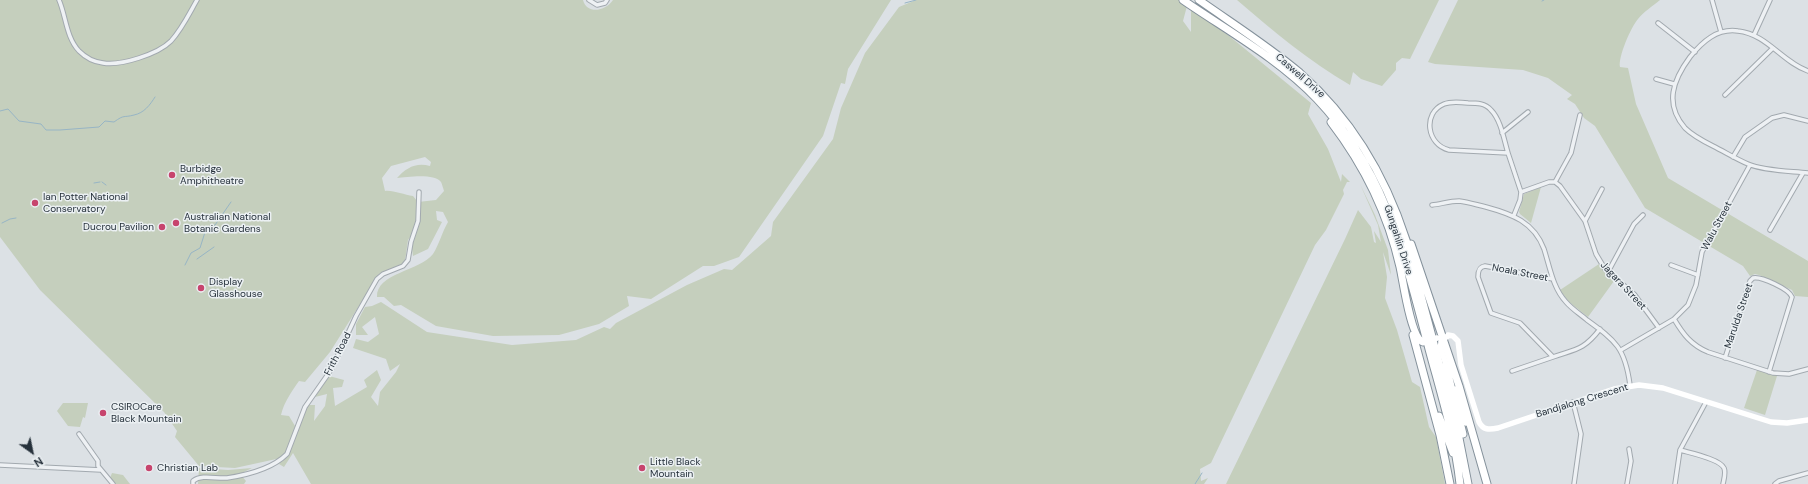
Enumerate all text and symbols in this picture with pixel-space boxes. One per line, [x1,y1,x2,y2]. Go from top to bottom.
street label: Caswell Drive [1273,51,1327,101]
place label: Burbidge Amphitheatre [180,163,244,186]
marker: Burbidge Amphitheatre [167,170,177,180]
place label: Ian Potter National Conservatory [43,191,128,214]
marker: Ian Potter National Conservatory [30,198,40,208]
street label: Walu Street [1699,200,1735,252]
street label: Gungahlin Drive [1381,204,1415,276]
place label: Australian National Botanic Gardens [184,211,270,234]
marker: Australian National Botanic Gardens [171,218,181,228]
place label: Ducrou Pavilion [83,221,154,233]
marker: Ducrou Pavilion [157,222,167,232]
street label: Jagara Street [1598,259,1648,313]
street label: Noala Street [1491,262,1549,284]
place label: Display Glasshouse [209,276,262,300]
street label: Marulda Street [1722,282,1756,350]
marker: Display Glasshouse [196,283,206,293]
street label: Frith Road [322,330,354,378]
street label: Bandjalong Crescent [1534,381,1630,421]
place label: CSIROCare Black Mountain [111,401,181,424]
marker: CSIROCare Black Mountain [98,408,108,418]
north arrow [12,432,52,472]
text: N [31,454,46,470]
place label: Little Black Mountain [650,456,701,480]
place label: Christian Lab [157,462,218,474]
marker: Christian Lab [144,463,154,473]
marker: Little Black Mountain [637,463,647,473]

